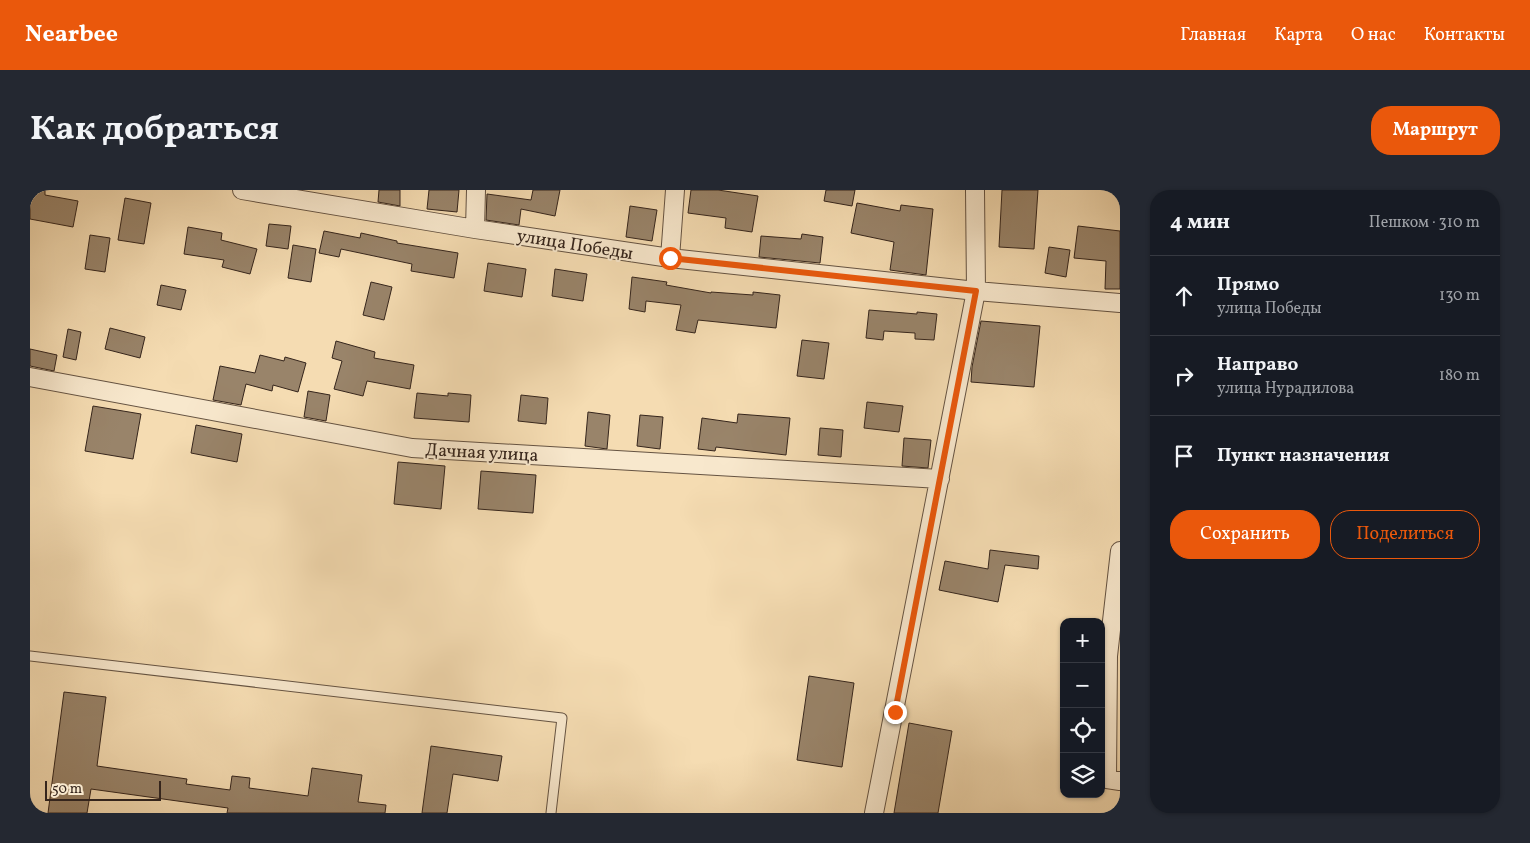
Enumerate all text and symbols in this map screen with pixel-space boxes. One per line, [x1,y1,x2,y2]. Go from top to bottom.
text: Nearbee [25,18,118,52]
text: Главная [1180,23,1246,48]
text: Карта [1274,23,1323,48]
text: О нас [1351,23,1396,48]
text: Контакты [1424,23,1505,48]
text: Как добраться [30,106,279,154]
button: Маршрут [1371,106,1500,155]
text: 4 мин [1170,208,1230,237]
text: Пешком · 310 m [1369,212,1480,234]
street label: улица Победы [515,224,635,267]
route start [659,247,682,270]
text: Прямо [1217,272,1279,298]
icon: ahead [1170,282,1198,310]
text: 130 m [1439,285,1480,307]
text: улица Победы [1217,298,1322,320]
text: Направо [1217,352,1299,378]
icon: right [1170,362,1198,390]
text: 180 m [1439,365,1480,387]
text: улица Нурадилова [1217,378,1354,400]
street label: Дачная улица [425,438,539,469]
icon: arrive [1170,442,1198,470]
text: Пункт назначения [1217,443,1390,469]
button: Сохранить [1170,510,1320,559]
button: Поделиться [1330,510,1480,559]
map controls [1060,618,1105,798]
button: + [1060,618,1105,663]
button: − [1060,663,1105,708]
route end [884,701,907,724]
button: locate [1060,708,1105,753]
button: layers [1060,753,1105,798]
scale bar [45,778,161,801]
text: 50 m [52,780,82,799]

